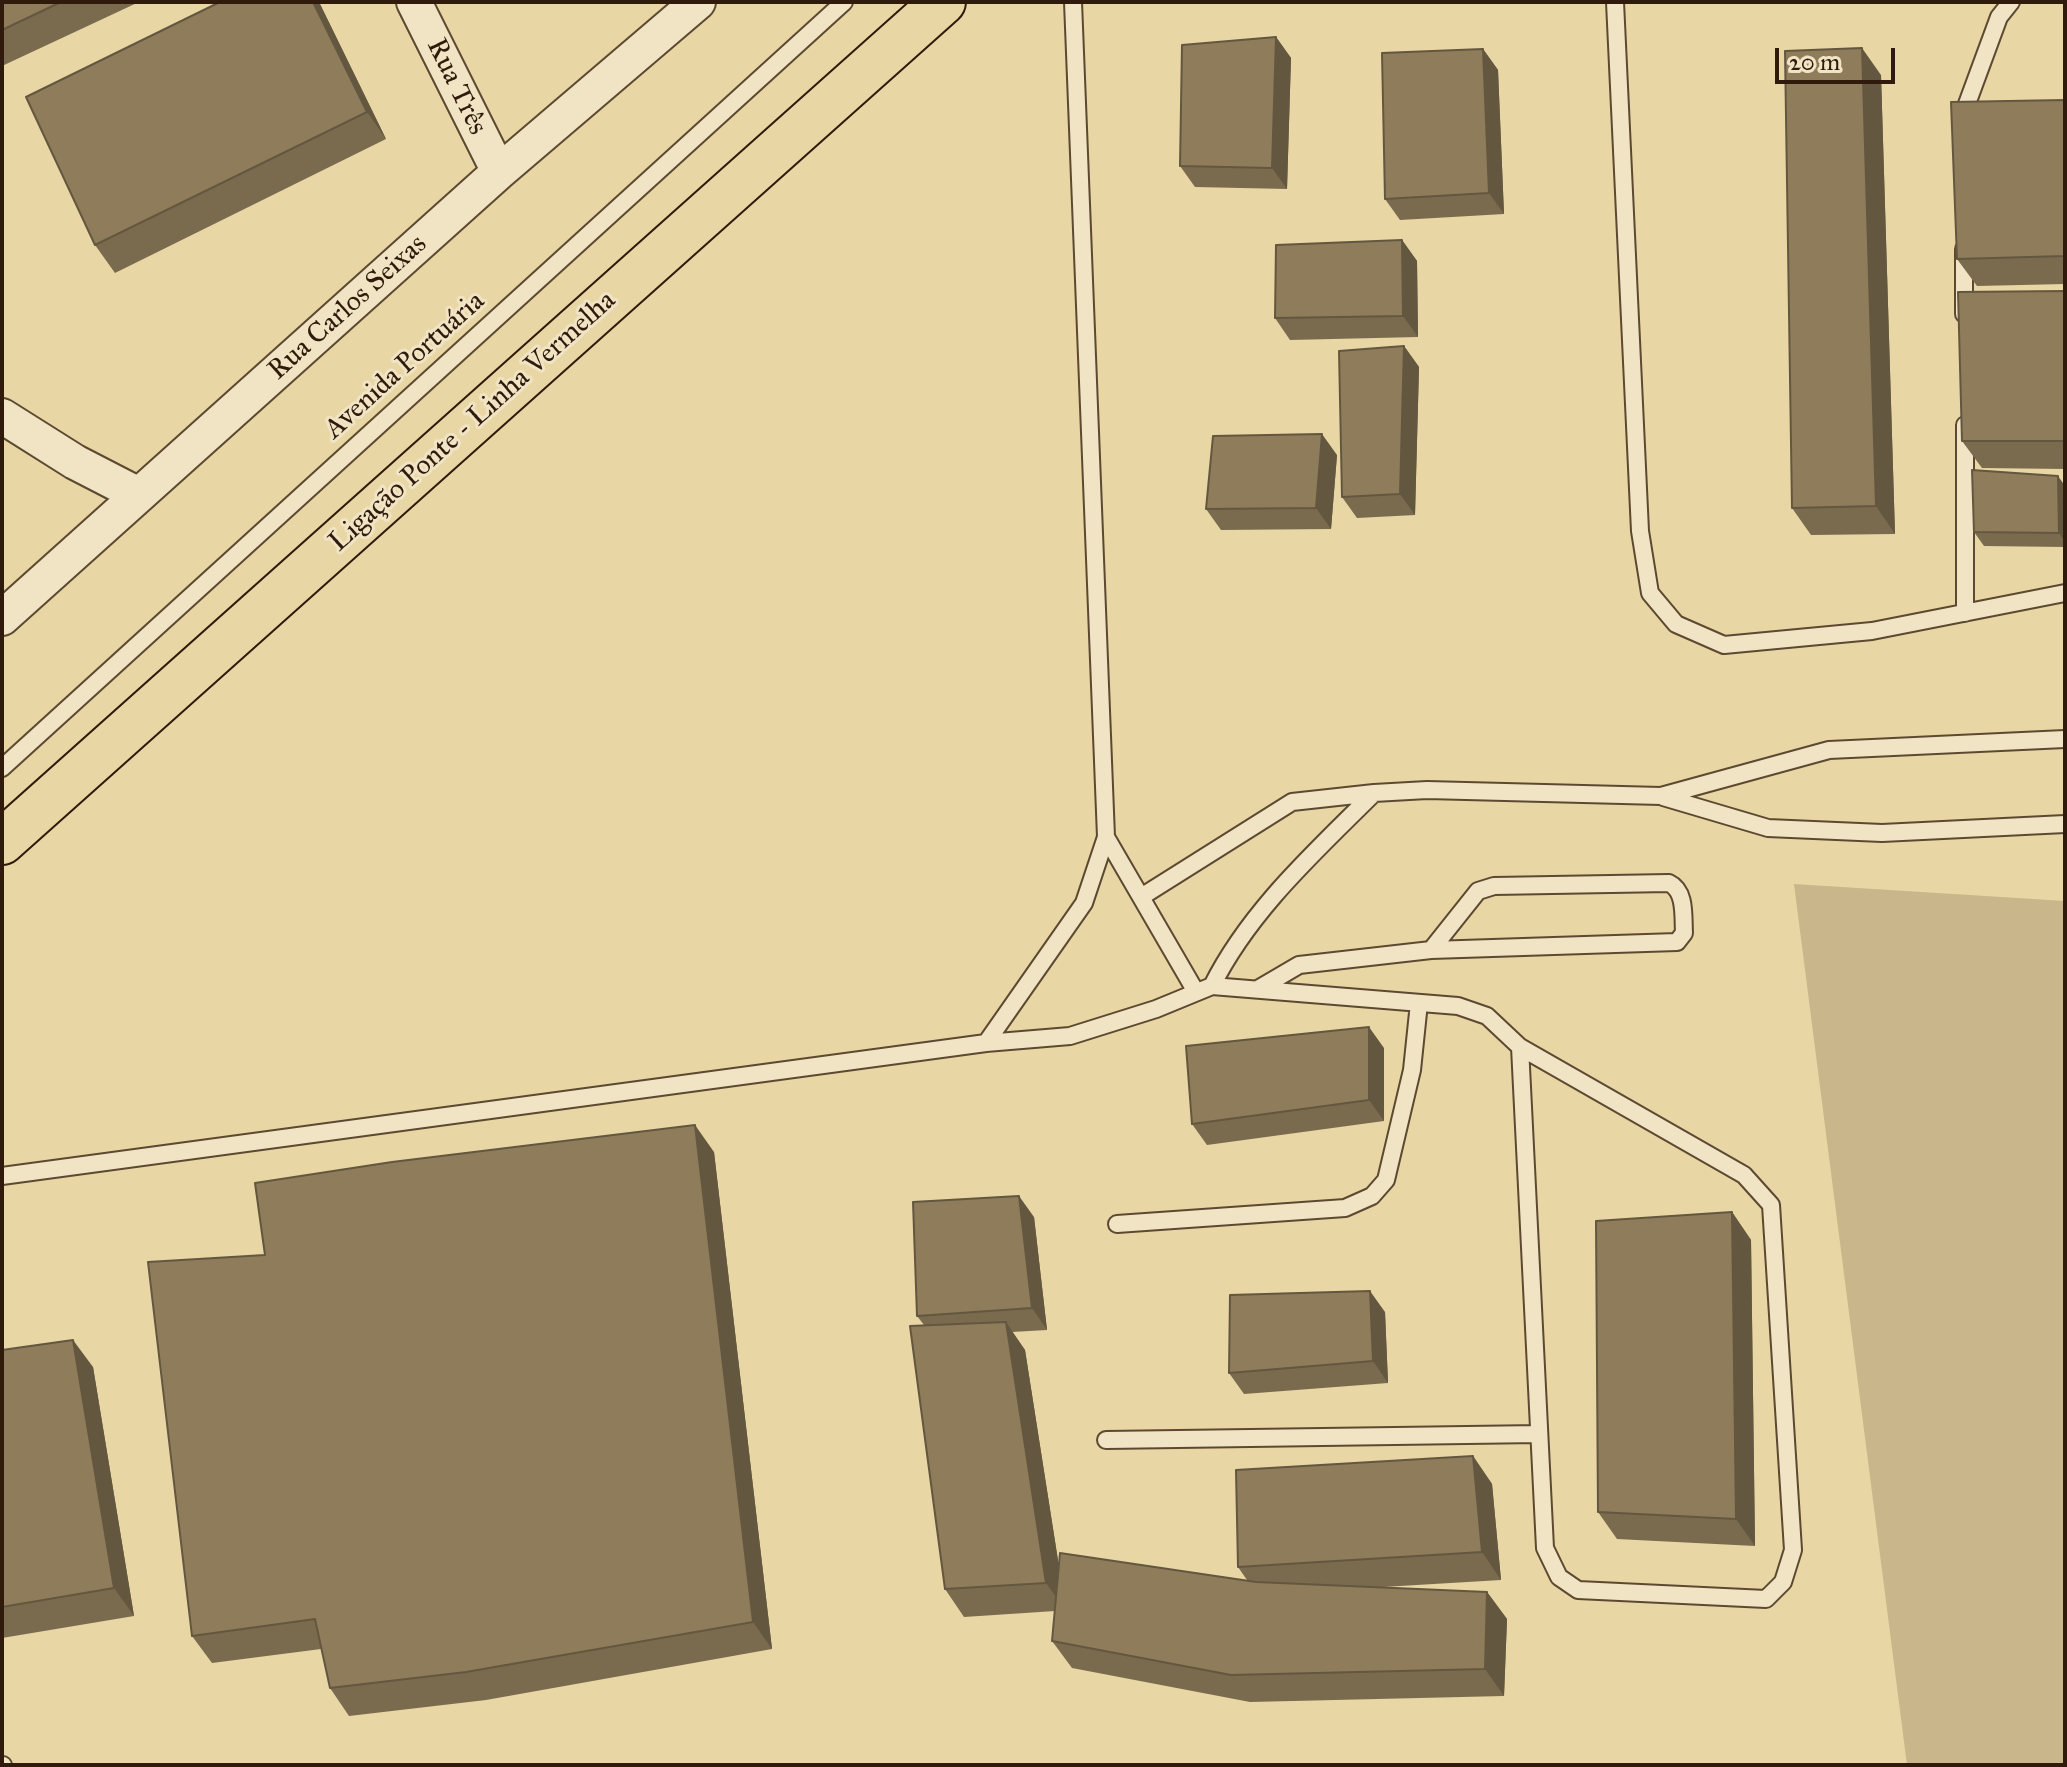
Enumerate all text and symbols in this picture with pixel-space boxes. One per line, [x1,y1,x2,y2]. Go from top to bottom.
scale bar [1779,32,1899,82]
street label: Rua Três [418,33,494,141]
text: 20 m [1789,47,1840,77]
street label: Rua Carlos Seixas [262,228,434,388]
street label: Ligação Ponte - Linha Vermelha [323,284,623,560]
street label: Avenida Portuária [318,285,492,447]

